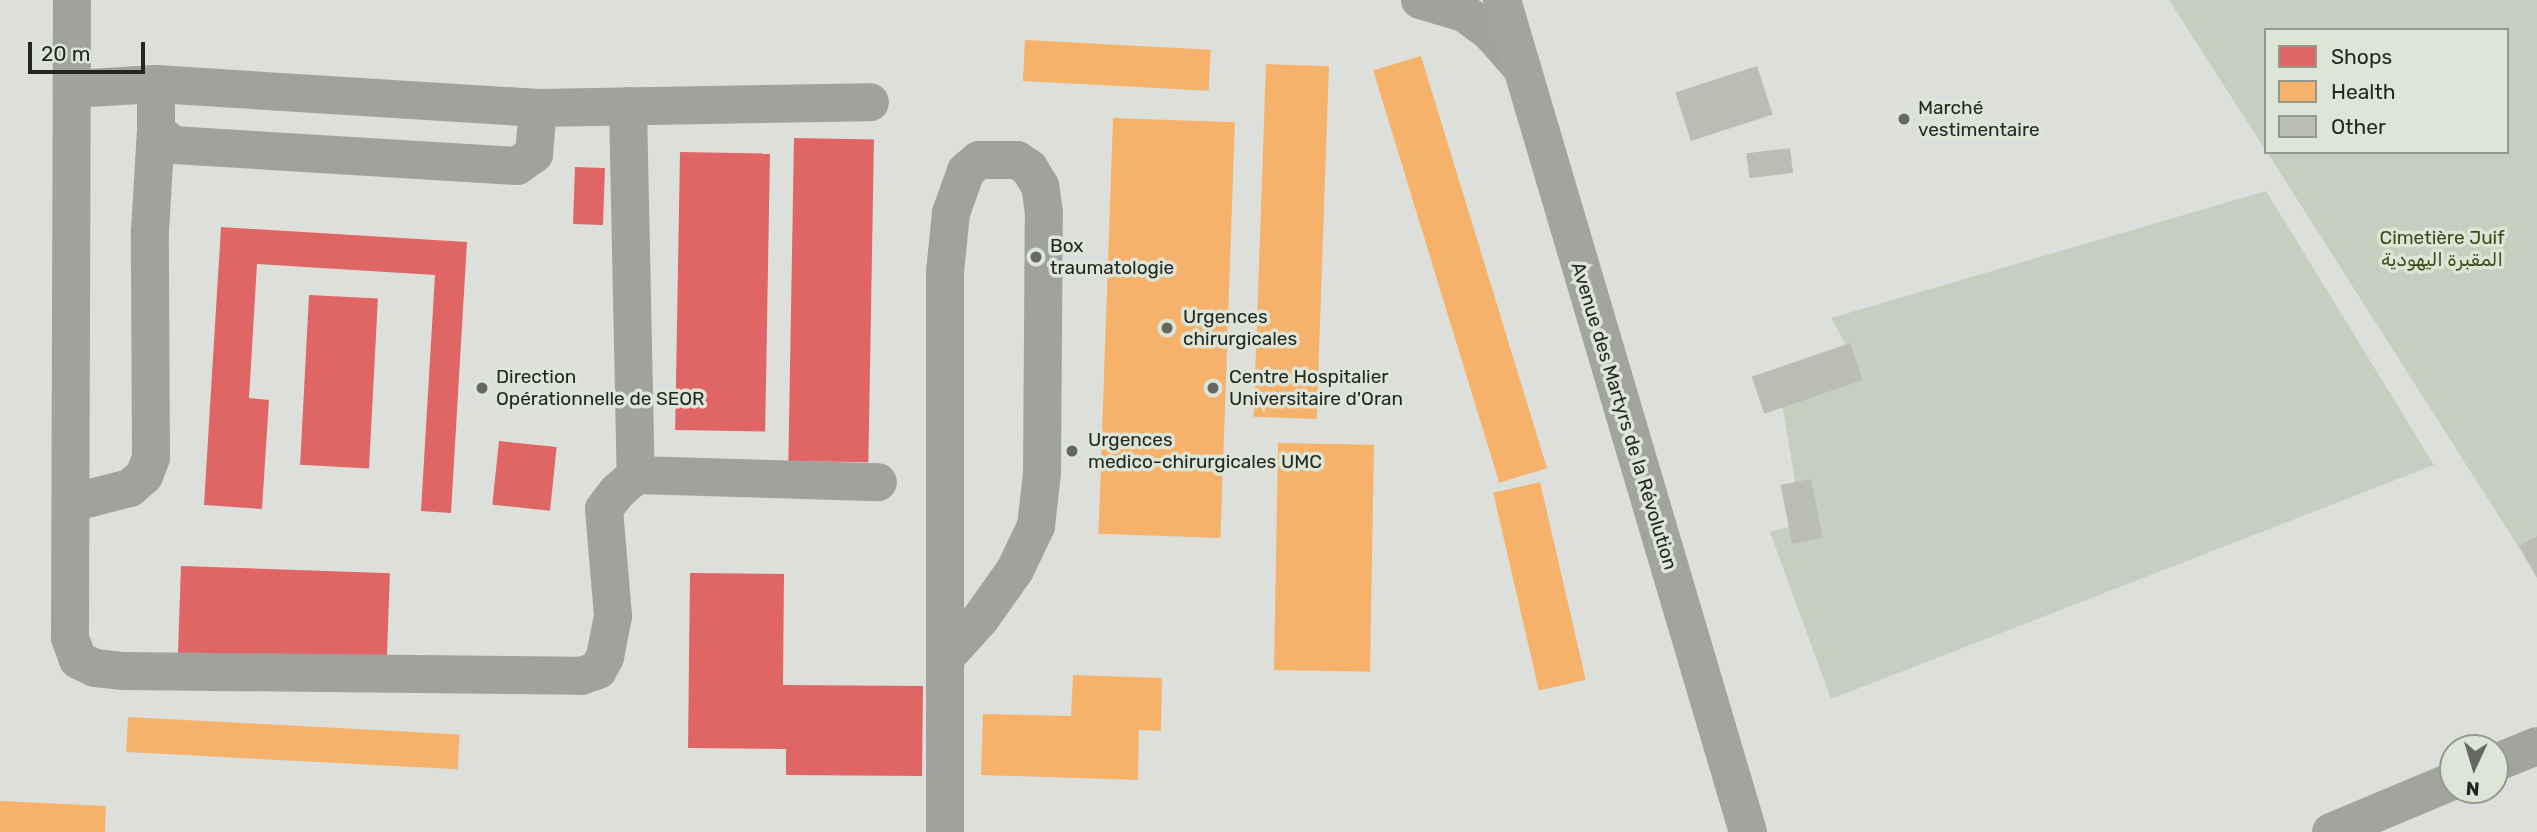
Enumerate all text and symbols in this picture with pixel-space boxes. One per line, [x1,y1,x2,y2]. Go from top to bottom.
scale bar [32,28,149,72]
legend [2264,28,2509,154]
text: 20 m [41,41,90,66]
text: Shops [2331,44,2392,69]
text: Health [2331,79,2395,104]
place label: Marché vestimentaire [1918,97,2040,141]
marker: Marché vestimentaire [1896,111,1912,127]
text: Other [2331,114,2386,139]
park label: Cimetière Juif المقبرة اليهودية [2379,227,2505,271]
place label: Box traumatologie [1050,235,1174,279]
marker: Box traumatologie [1028,249,1044,265]
street label: Avenue des Martyrs de la Révolution [1566,259,1682,573]
place label: Urgences chirurgicales [1183,306,1297,350]
marker: Urgences chirurgicales [1157,318,1177,338]
place label: Direction Opérationnelle de SEOR [496,366,705,410]
place label: Centre Hospitalier Universitaire d'Oran [1229,366,1403,410]
marker: Centre Hospitalier Universitaire d'Oran [1203,378,1223,398]
marker: Direction Opérationnelle de SEOR [474,380,490,396]
place label: Urgences medico-chirurgicales UMC [1088,429,1322,473]
marker: Urgences medico-chirurgicales UMC [1062,441,1082,461]
north arrow [2439,734,2509,804]
text: N [2465,777,2480,800]

